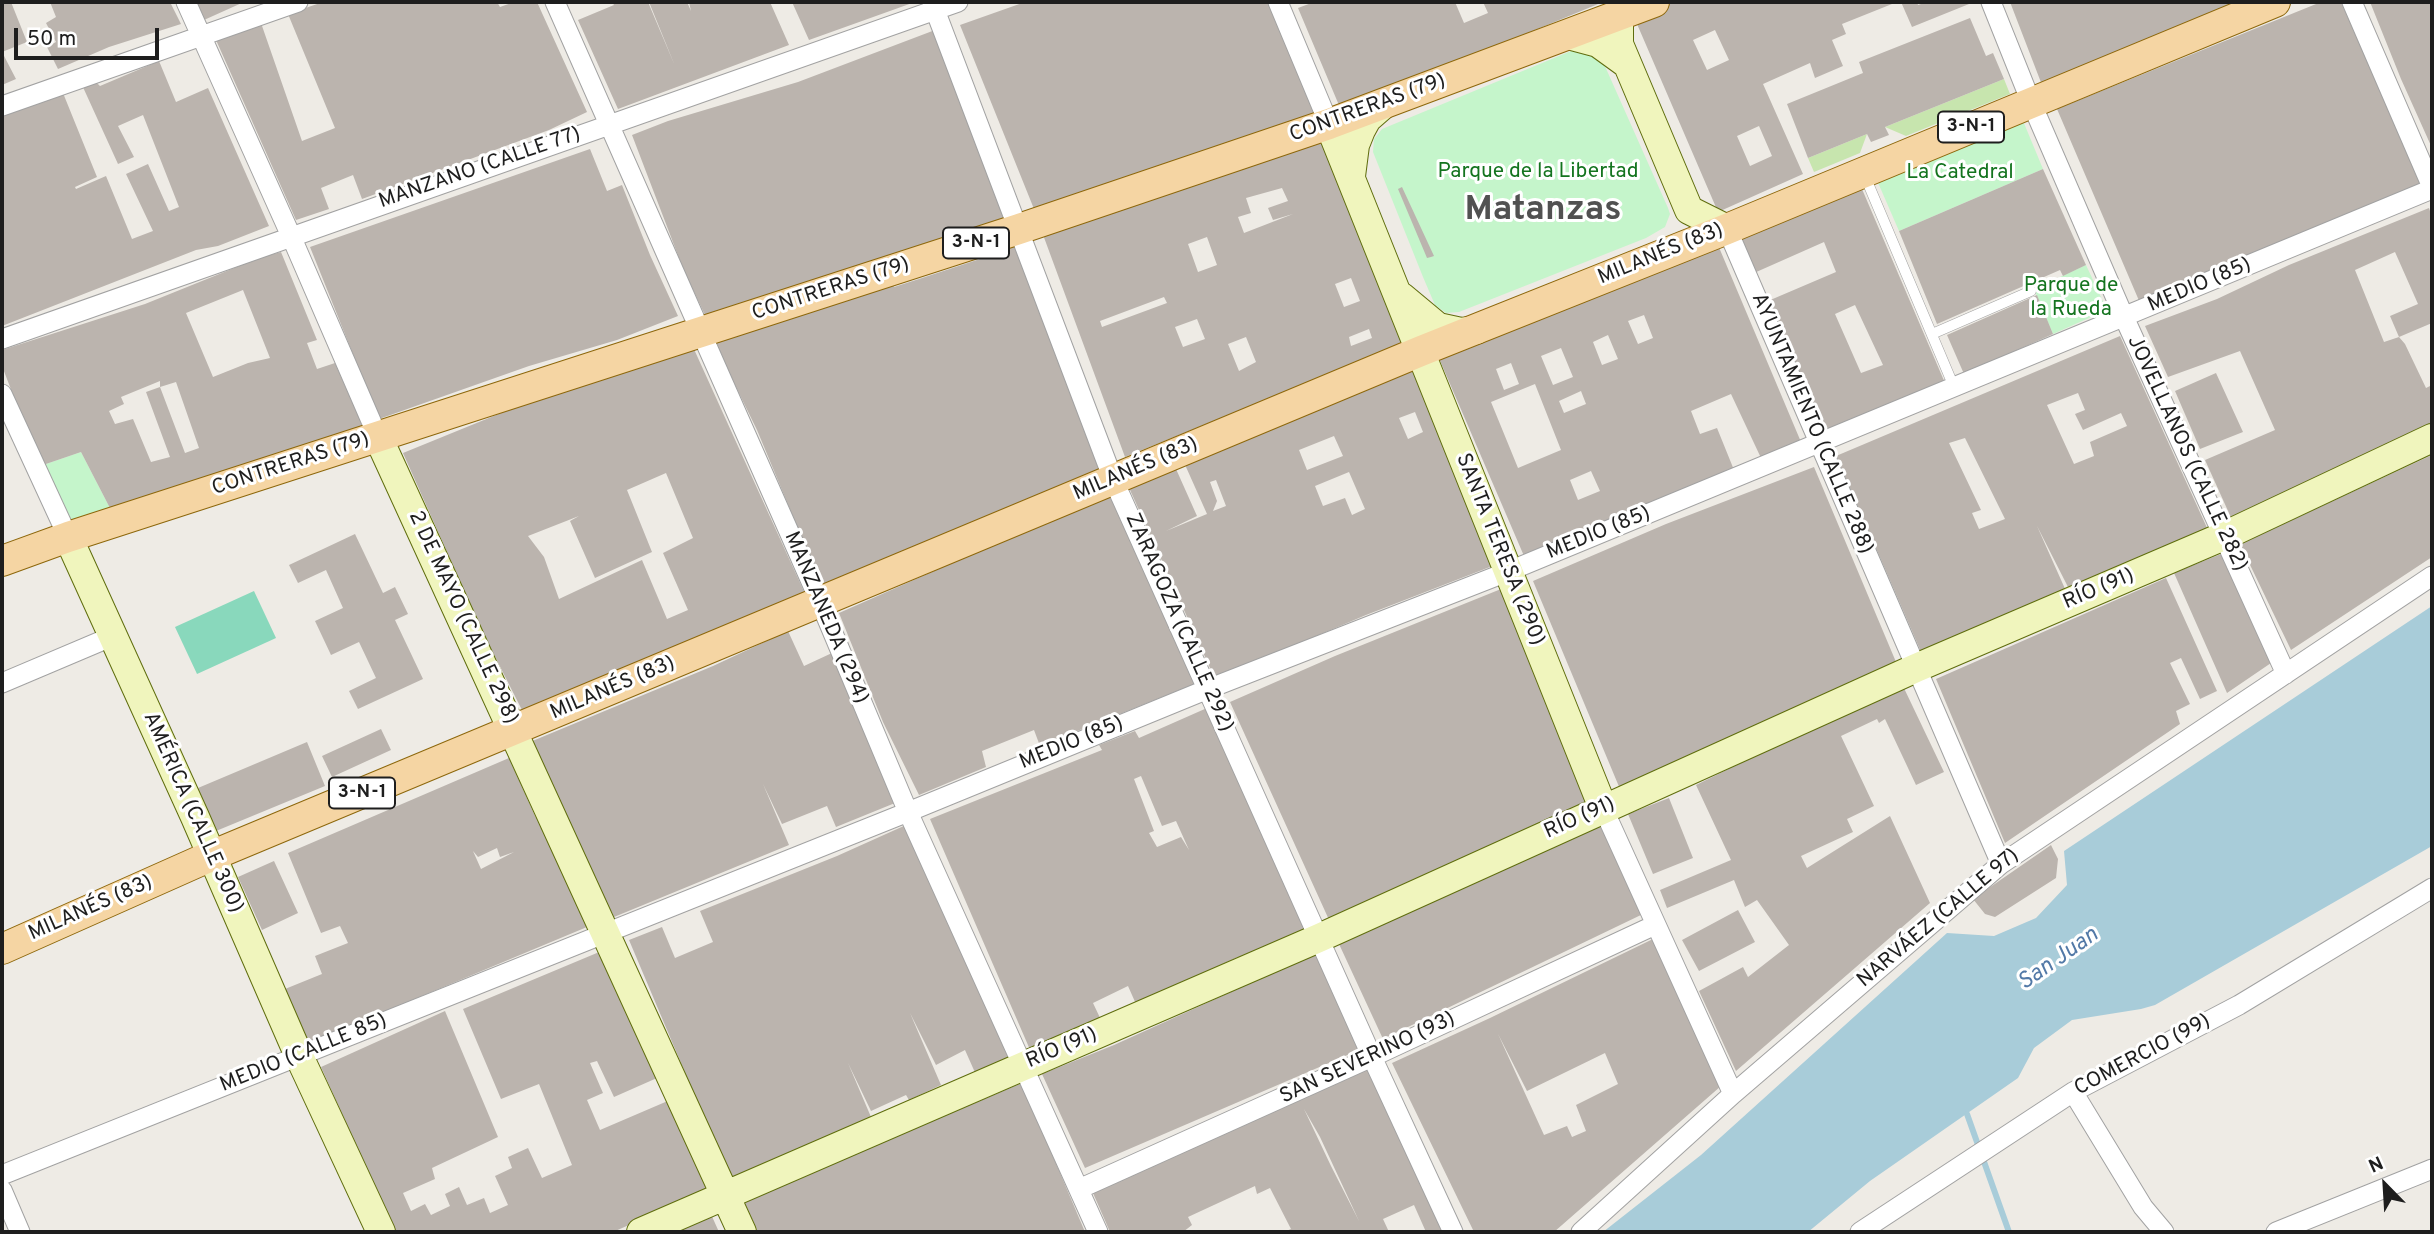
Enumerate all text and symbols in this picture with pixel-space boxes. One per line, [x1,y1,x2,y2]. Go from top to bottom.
scale bar [18,14,163,58]
text: 50 m [27,26,76,53]
street label: CONTRERAS (79) [1286,69,1450,149]
road number: 3-N-1 [1938,111,2004,142]
street label: MANZANO (CALLE 77) [376,123,584,215]
park label: Parque de la Libertad [1437,160,1639,186]
park label: La Catedral [1906,161,2014,187]
district label: Matanzas [1464,191,1622,233]
street label: MILANÉS (83) [1595,218,1727,292]
road number: 3-N-1 [943,228,1009,258]
street label: CONTRERAS (79) [749,253,913,327]
street label: MEDIO (85) [2145,253,2255,319]
park label: Parque de la Rueda [2024,274,2118,324]
street label: AYUNTAMIENTO (CALLE 288) [1745,290,1877,558]
street label: JOVELLANOS (CALLE 282) [2120,332,2252,576]
street label: CONTRERAS (79) [209,428,373,502]
street label: MILANÉS (83) [1070,432,1202,508]
street label: SANTA TERESA (290) [1449,450,1549,650]
street label: MEDIO (85) [1543,502,1655,566]
street label: 2 DE MAYO (CALLE 298) [402,507,522,729]
street label: ZARAGOZA (CALLE 292) [1118,510,1238,736]
street label: MANZANEDA (294) [777,528,873,708]
street label: RÍO (91) [2060,564,2138,616]
street label: MILANÉS (83) [547,651,679,727]
street label: AMÉRICA (CALLE 300) [136,709,248,917]
street label: MEDIO (85) [1016,712,1128,776]
road number: 3-N-1 [329,778,395,808]
street label: RÍO (91) [1541,792,1619,846]
street label: NARVÁEZ (CALLE 97) [1853,844,2025,994]
street label: MILANÉS (83) [25,870,157,948]
water label: San Juan [2013,922,2105,998]
street label: SAN SEVERINO (93) [1276,1007,1460,1111]
street label: MEDIO (CALLE 85) [217,1009,391,1099]
street label: COMERCIO (99) [2071,1010,2215,1102]
street label: RÍO (91) [1023,1023,1101,1075]
north arrow [2350,1150,2420,1220]
text: N [2365,1152,2388,1180]

